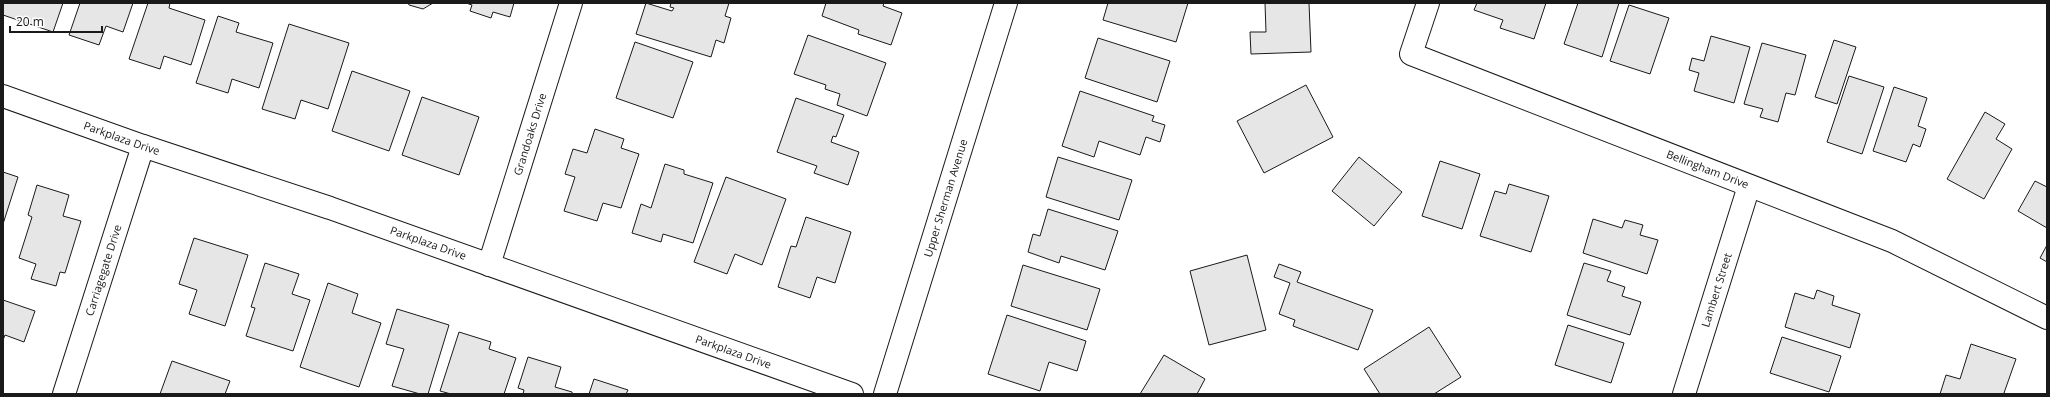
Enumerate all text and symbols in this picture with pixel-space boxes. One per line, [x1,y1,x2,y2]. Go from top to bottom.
scale bar [10,8,102,34]
text: 20 m [16,13,44,30]
street label: Grandoaks Drive [509,91,549,177]
street label: Parkplaza Drive [82,117,162,158]
street label: Upper Sherman Avenue [920,137,970,259]
street label: Bellingham Drive [1664,146,1751,192]
street label: Carriagegate Drive [81,222,125,318]
street label: Parkplaza Drive [388,222,469,263]
street label: Lambert Street [1697,251,1735,329]
street label: Parkplaza Drive [694,331,774,372]

